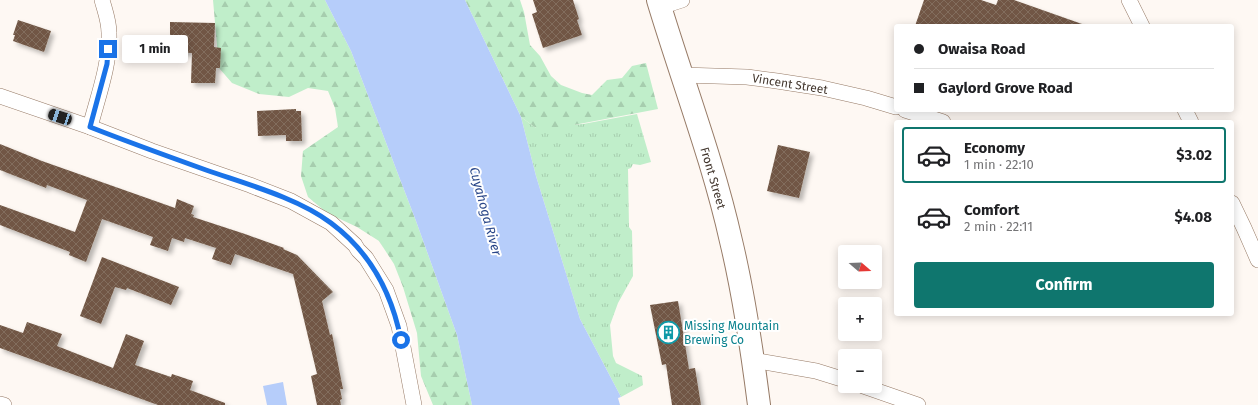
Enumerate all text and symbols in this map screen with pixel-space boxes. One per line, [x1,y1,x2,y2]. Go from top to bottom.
callout: 1 min [122,35,188,63]
route end [99,40,117,58]
text: Owaisa Road [938,40,1026,58]
text: 1 min [139,41,171,56]
street label: Vincent Street [751,71,829,97]
text: Gaylord Grove Road [938,79,1073,97]
car [47,108,73,126]
icon: car [916,137,952,173]
text: Economy [964,139,1025,157]
street label: Front Street [697,145,729,211]
text: $3.02 [1176,146,1212,164]
text: 1 min · 22:10 [964,157,1034,172]
water label: Cuyahoga River [467,165,505,258]
icon: car [916,199,952,235]
text: Comfort [964,201,1020,219]
text: $4.08 [1174,208,1212,226]
text: 2 min · 22:11 [964,219,1033,234]
north arrow [838,245,882,289]
map controls [838,245,882,393]
button: Confirm [914,262,1214,308]
button: + [838,297,882,341]
place label: Missing Mountain Brewing Co [684,319,779,347]
building icon: Missing Mountain Brewing Co [656,320,682,346]
route start [392,331,410,349]
button: − [838,349,882,393]

